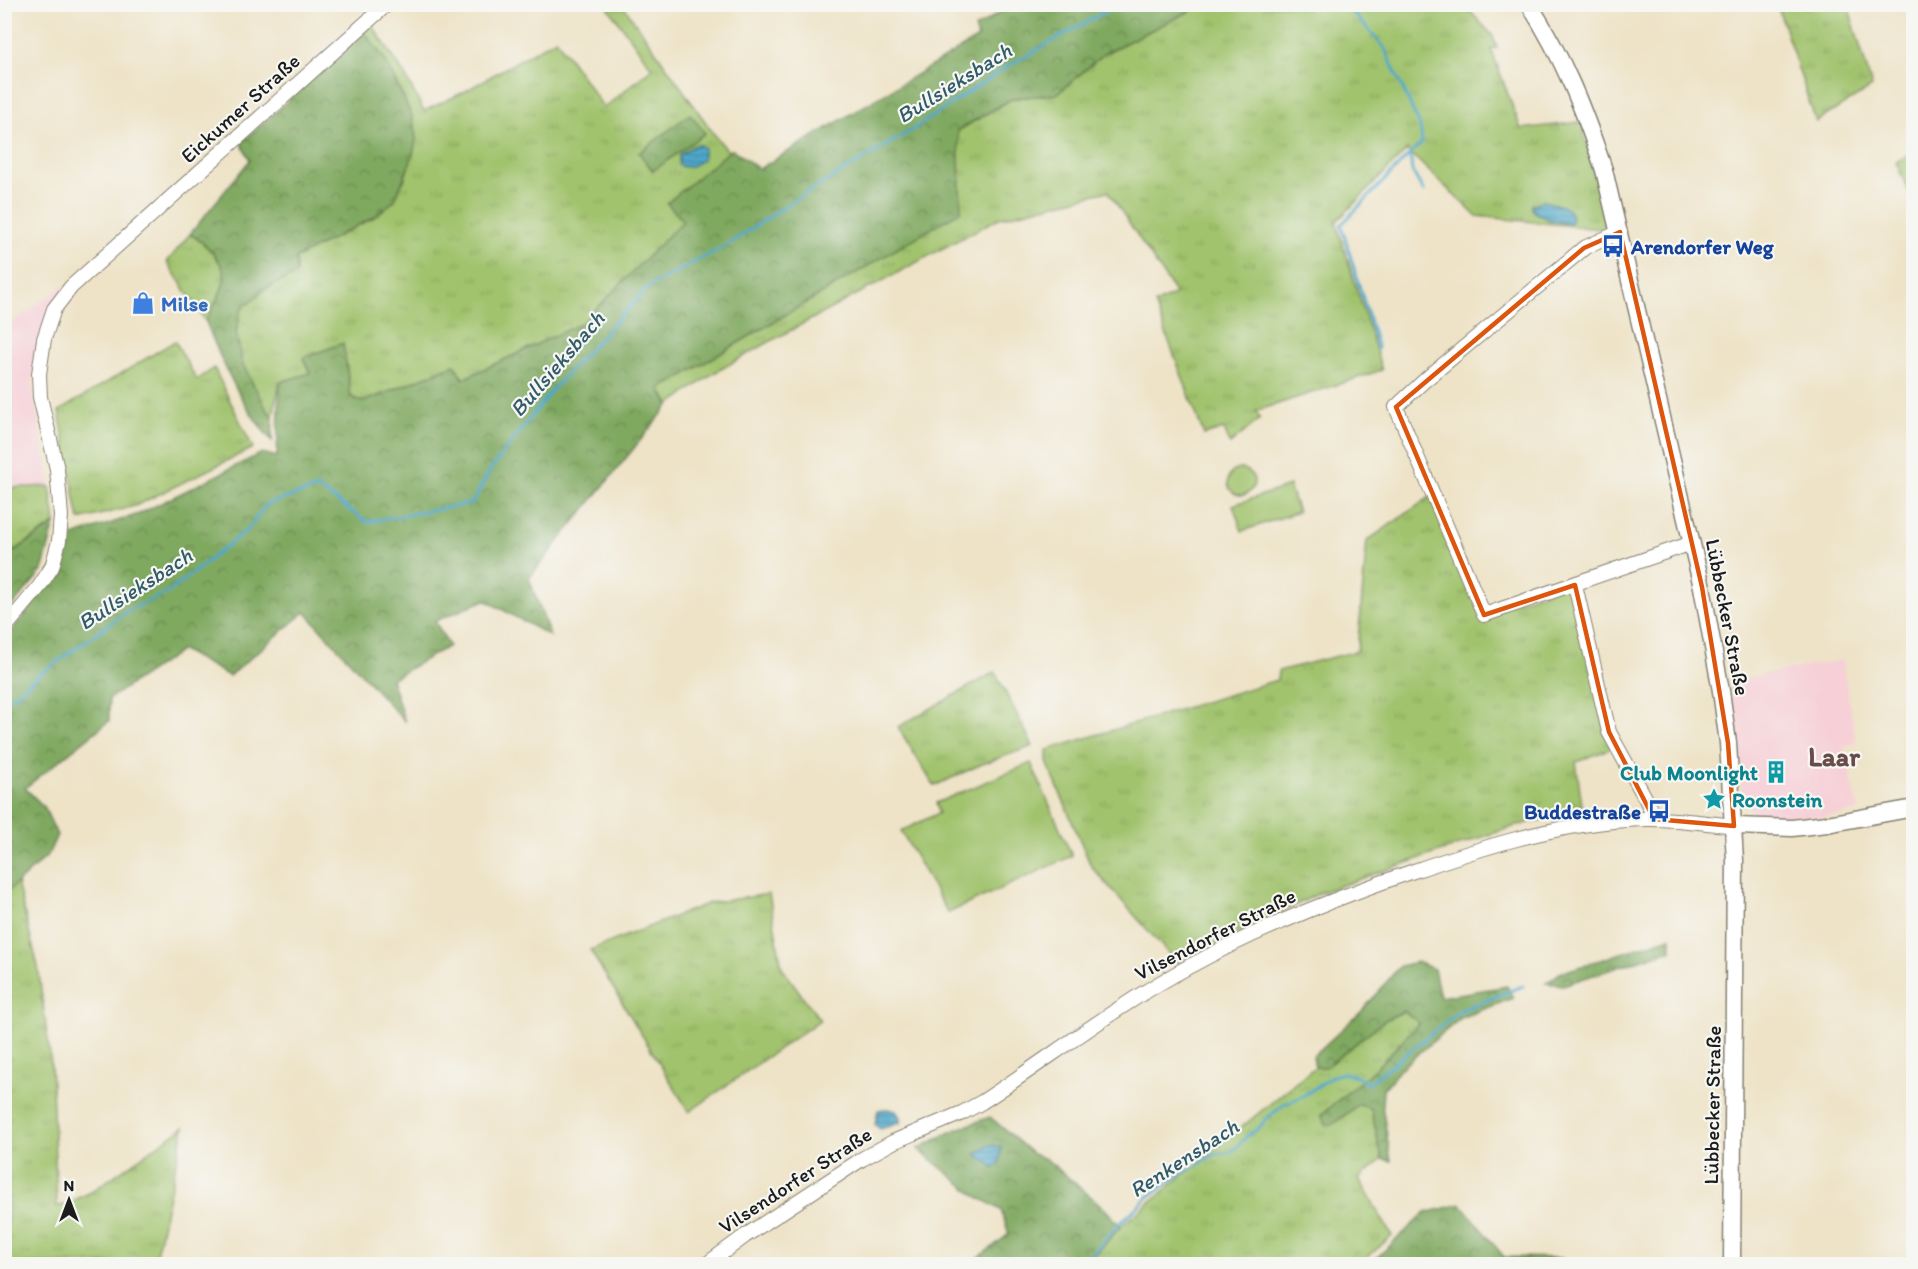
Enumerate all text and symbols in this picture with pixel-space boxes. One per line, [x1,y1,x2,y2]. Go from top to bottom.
water label: Bullsieksbach [891,37,1017,129]
street label: Eickumer Straße [175,48,305,168]
bus stop icon: Arendorfer Weg [1600,233,1626,259]
place label: Arendorfer Weg [1630,234,1775,260]
shop icon: Milse [130,290,156,316]
place label: Milse [161,291,208,316]
water label: Bullsieksbach [504,305,611,422]
street label: Lübbecker Straße [1701,537,1755,697]
water label: Bullsieksbach [73,542,198,636]
district label: Laar [1808,740,1861,773]
building icon: Club Moonlight [1763,759,1789,785]
place label: Club Moonlight [1620,760,1758,786]
place icon: Roonstein [1701,786,1727,812]
place label: Roonstein [1732,787,1823,812]
bus stop icon: Buddestraße [1646,798,1672,824]
place label: Buddestraße [1524,799,1641,824]
street label: Vilsendorfer Straße [1130,883,1300,985]
street label: Lübbecker Straße [1698,1025,1726,1185]
water label: Renkensbach [1124,1113,1244,1203]
street label: Vilsendorfer Straße [714,1121,876,1239]
north arrow [39,1170,99,1230]
text: N [64,1176,74,1195]

